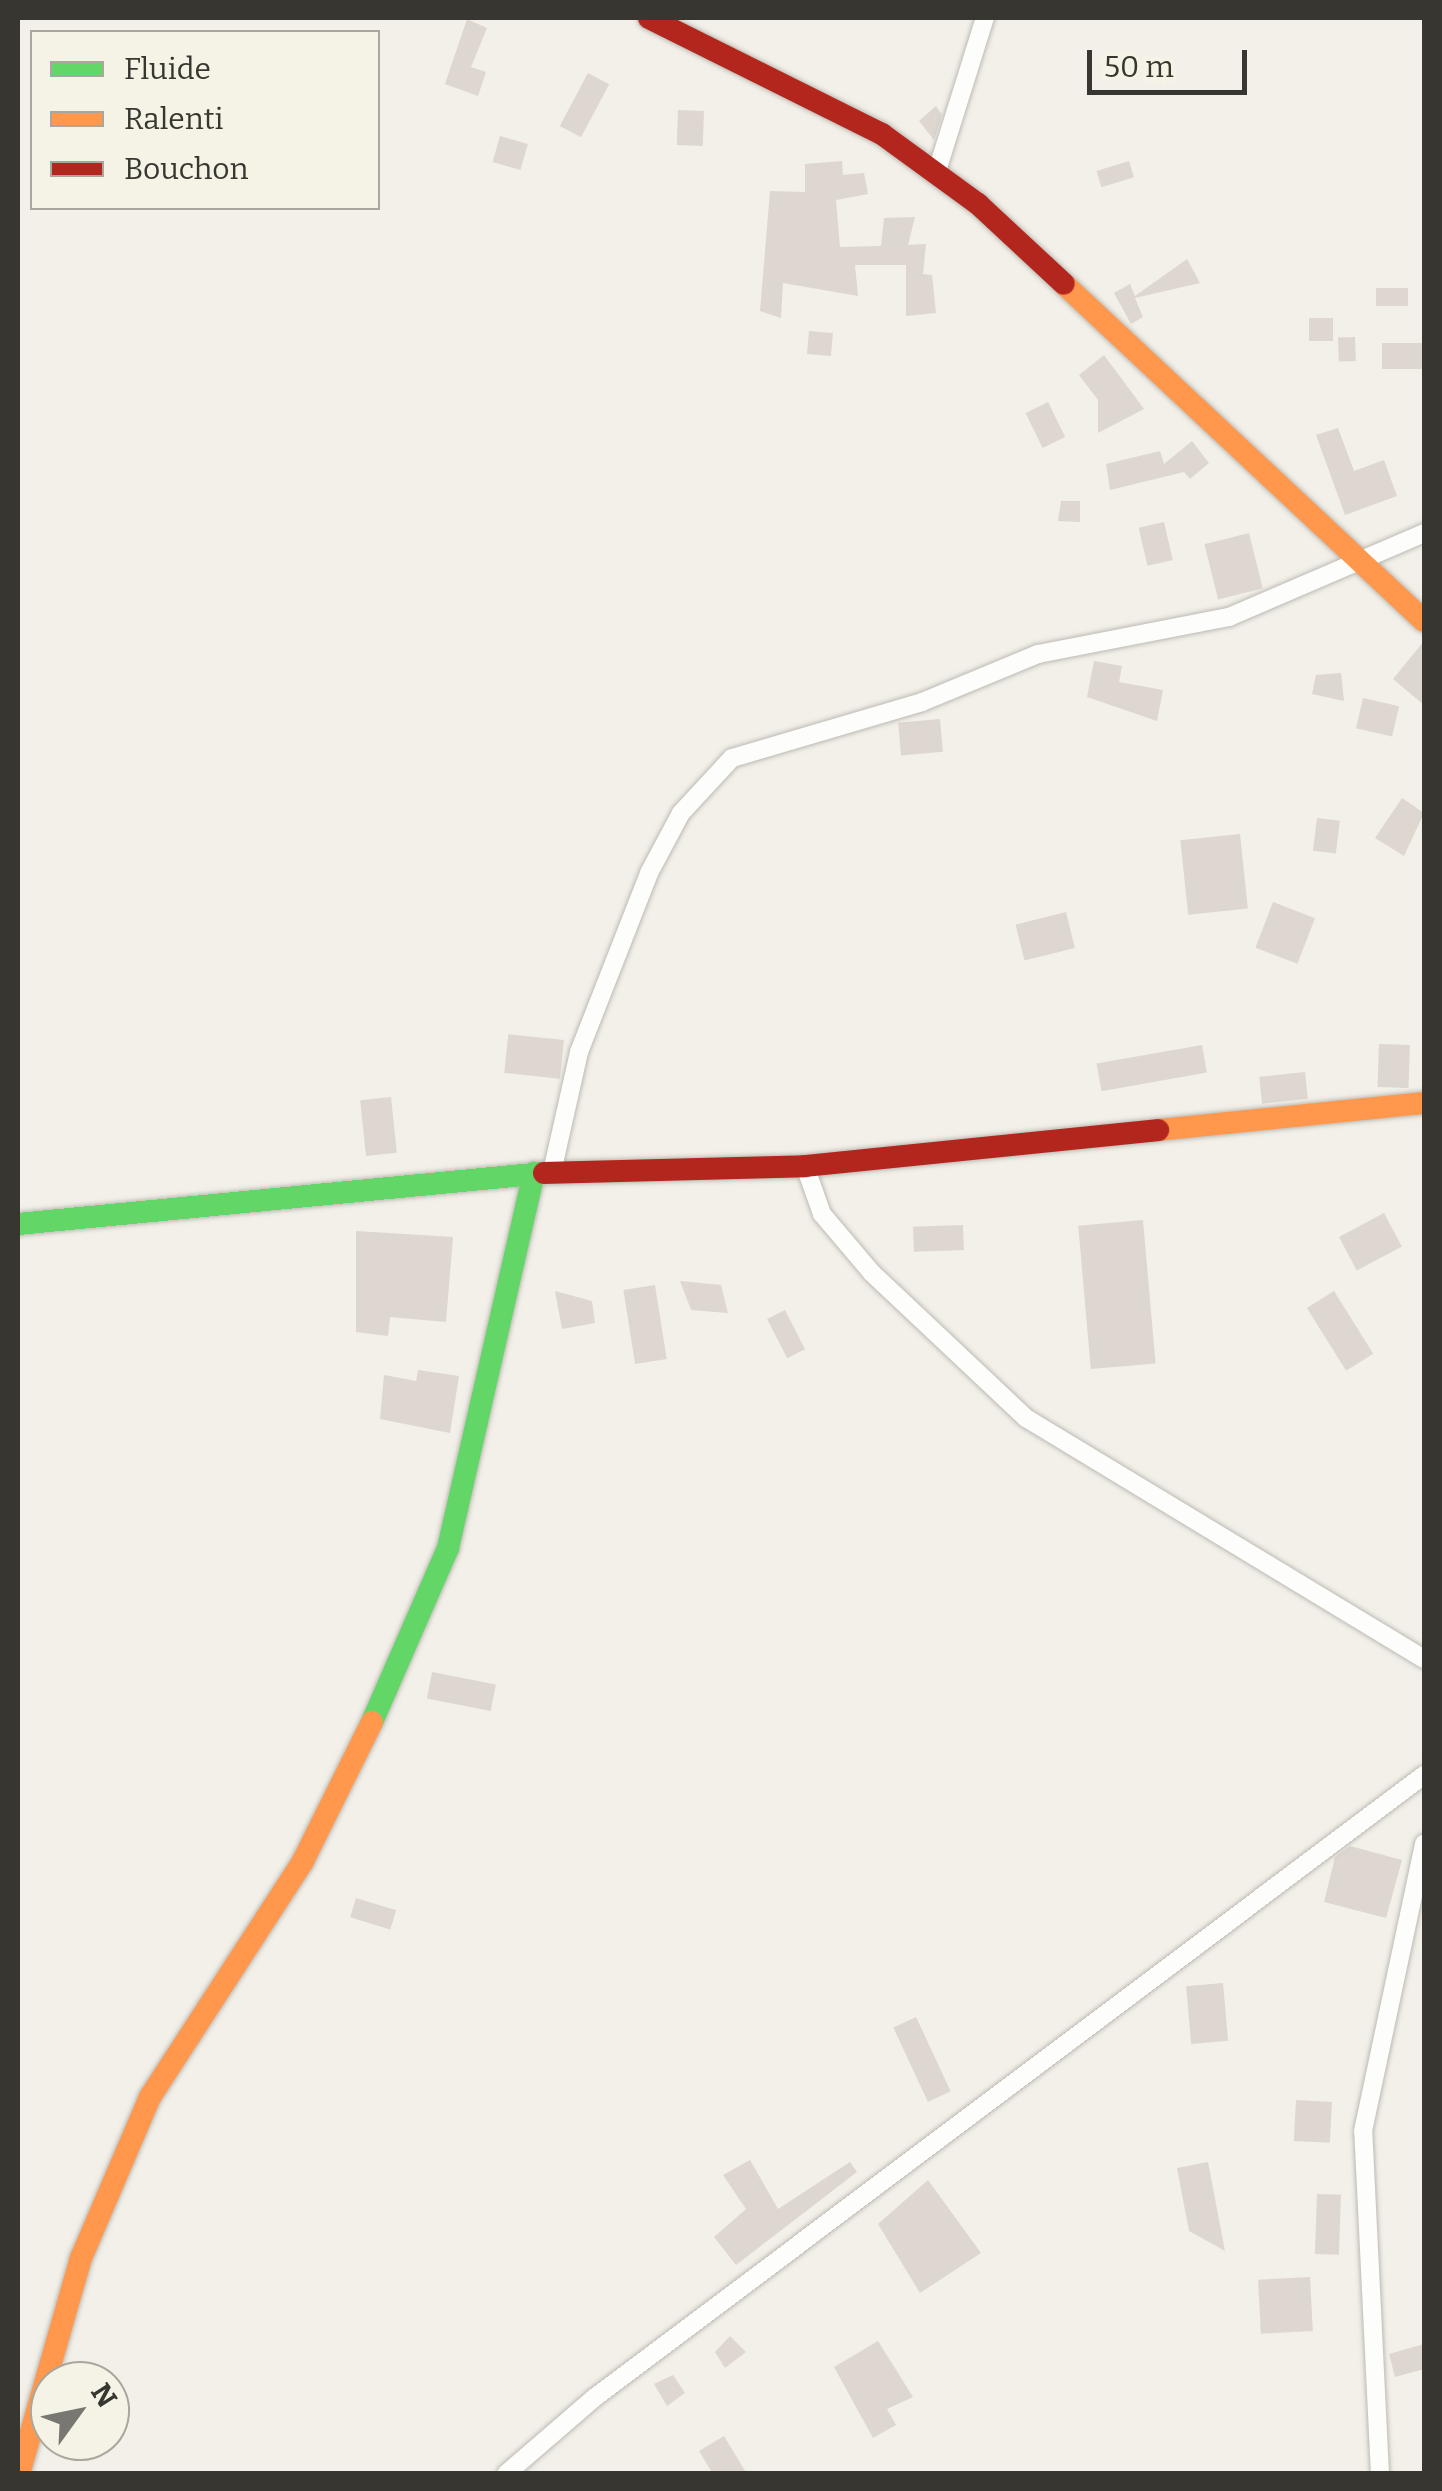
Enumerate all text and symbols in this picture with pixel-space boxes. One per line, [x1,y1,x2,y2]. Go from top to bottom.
legend [30,30,380,210]
scale bar [1092,30,1252,92]
text: 50 m [1104,49,1174,85]
text: Fluide [124,51,211,87]
text: Ralenti [124,101,224,137]
text: Bouchon [124,151,249,187]
north arrow [30,2361,130,2461]
text: N [84,2377,124,2414]

